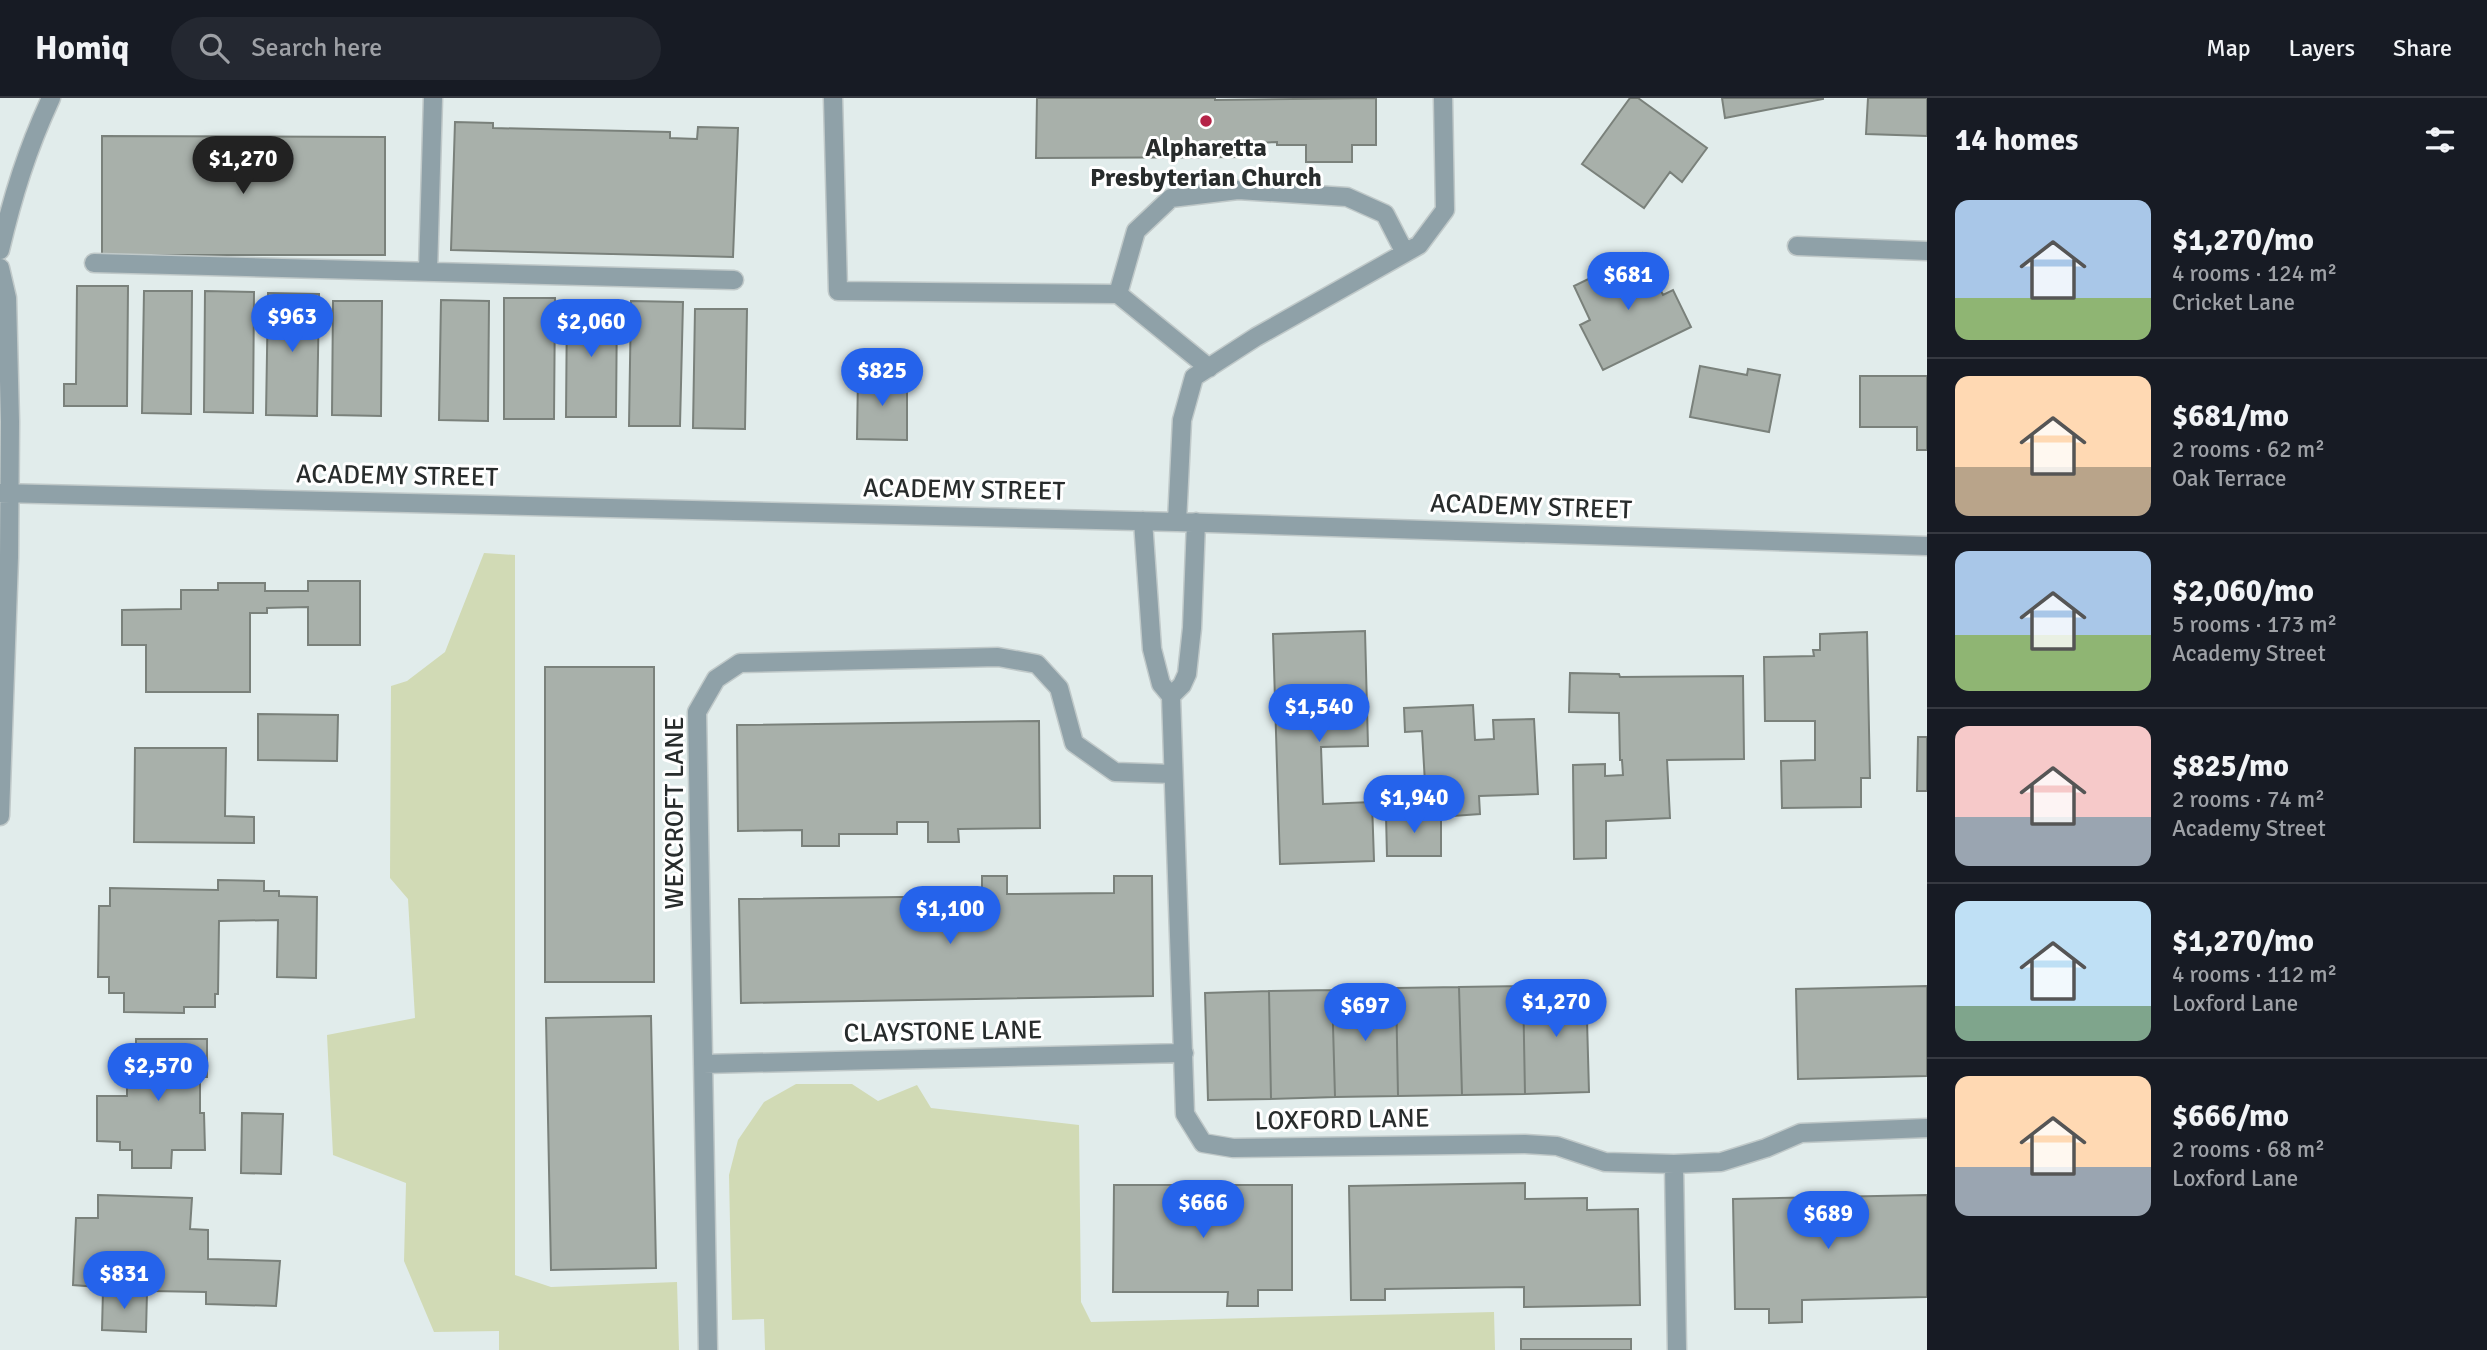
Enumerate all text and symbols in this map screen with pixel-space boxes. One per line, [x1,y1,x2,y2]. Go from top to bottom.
search box [171,17,661,80]
text: Homiq [35,28,129,69]
icon: search [195,29,233,67]
text: Search here [251,32,382,64]
text: Map [2206,33,2251,63]
text: Layers [2289,33,2355,63]
text: Share [2393,33,2452,63]
marker: Alpharetta Presbyterian Church [1198,113,1214,129]
icon: filters [2421,121,2459,159]
text: 14 homes [1955,122,2078,159]
place label: Alpharetta Presbyterian Church [1090,132,1322,194]
pin: $1,270 [186,136,300,196]
text: $1,270 [209,144,277,173]
text: $1,270/mo [2172,222,2314,259]
icon: home [2011,228,2095,312]
pin: $681 [1587,252,1669,312]
text: 4 rooms · 124 m² [2172,259,2337,288]
text: $681 [1603,260,1653,289]
text: Cricket Lane [2172,288,2295,317]
pin: $963 [251,294,333,354]
pin: $2,060 [534,300,648,359]
text: $963 [267,302,317,331]
text: $2,060 [557,307,625,336]
pin: $825 [841,348,923,408]
text: $825 [857,356,907,385]
text: $681/mo [2172,398,2289,435]
icon: home [2011,404,2095,488]
text: 2 rooms · 62 m² [2172,435,2325,464]
street label: ACADEMY STREET [296,458,499,494]
text: Oak Terrace [2172,464,2287,493]
street label: ACADEMY STREET [863,472,1066,508]
street label: ACADEMY STREET [1429,487,1633,527]
text: $2,060/mo [2172,573,2314,610]
icon: home [2011,579,2095,663]
text: 5 rooms · 173 m² [2172,610,2337,639]
text: Academy Street [2172,639,2326,668]
pin: $1,540 [1262,684,1376,744]
text: $1,540 [1285,692,1353,721]
street label: WEXCROFT LANE [659,716,691,910]
text: $825/mo [2172,748,2289,785]
icon: home [2011,754,2095,838]
pin: $1,940 [1357,776,1471,835]
text: $1,940 [1380,783,1448,812]
text: 2 rooms · 74 m² [2172,785,2325,814]
text: Academy Street [2172,814,2326,843]
pin: $1,100 [893,886,1007,946]
text: $1,100 [916,894,984,923]
text: $1,270/mo [2172,923,2314,960]
icon: home [2011,929,2095,1013]
text: 4 rooms · 112 m² [2172,960,2337,989]
pin: $1,270 [1499,979,1613,1039]
pin: $697 [1324,984,1406,1043]
text: $1,270 [1522,987,1590,1016]
text: Loxford Lane [2172,989,2298,1018]
text: $697 [1340,991,1390,1020]
street label: CLAYSTONE LANE [843,1014,1043,1050]
pin: $2,570 [101,1044,215,1103]
text: $2,570 [124,1051,192,1080]
text: $666/mo [2172,1098,2289,1135]
street label: LOXFORD LANE [1254,1102,1430,1138]
icon: home [2011,1104,2095,1188]
text: 2 rooms · 68 m² [2172,1135,2325,1164]
text: Loxford Lane [2172,1164,2298,1193]
pin: $666 [1162,1180,1244,1240]
text: $666 [1178,1188,1228,1217]
pin: $689 [1787,1192,1869,1251]
text: $689 [1803,1199,1853,1228]
pin: $831 [83,1252,165,1311]
text: $831 [99,1259,149,1288]

